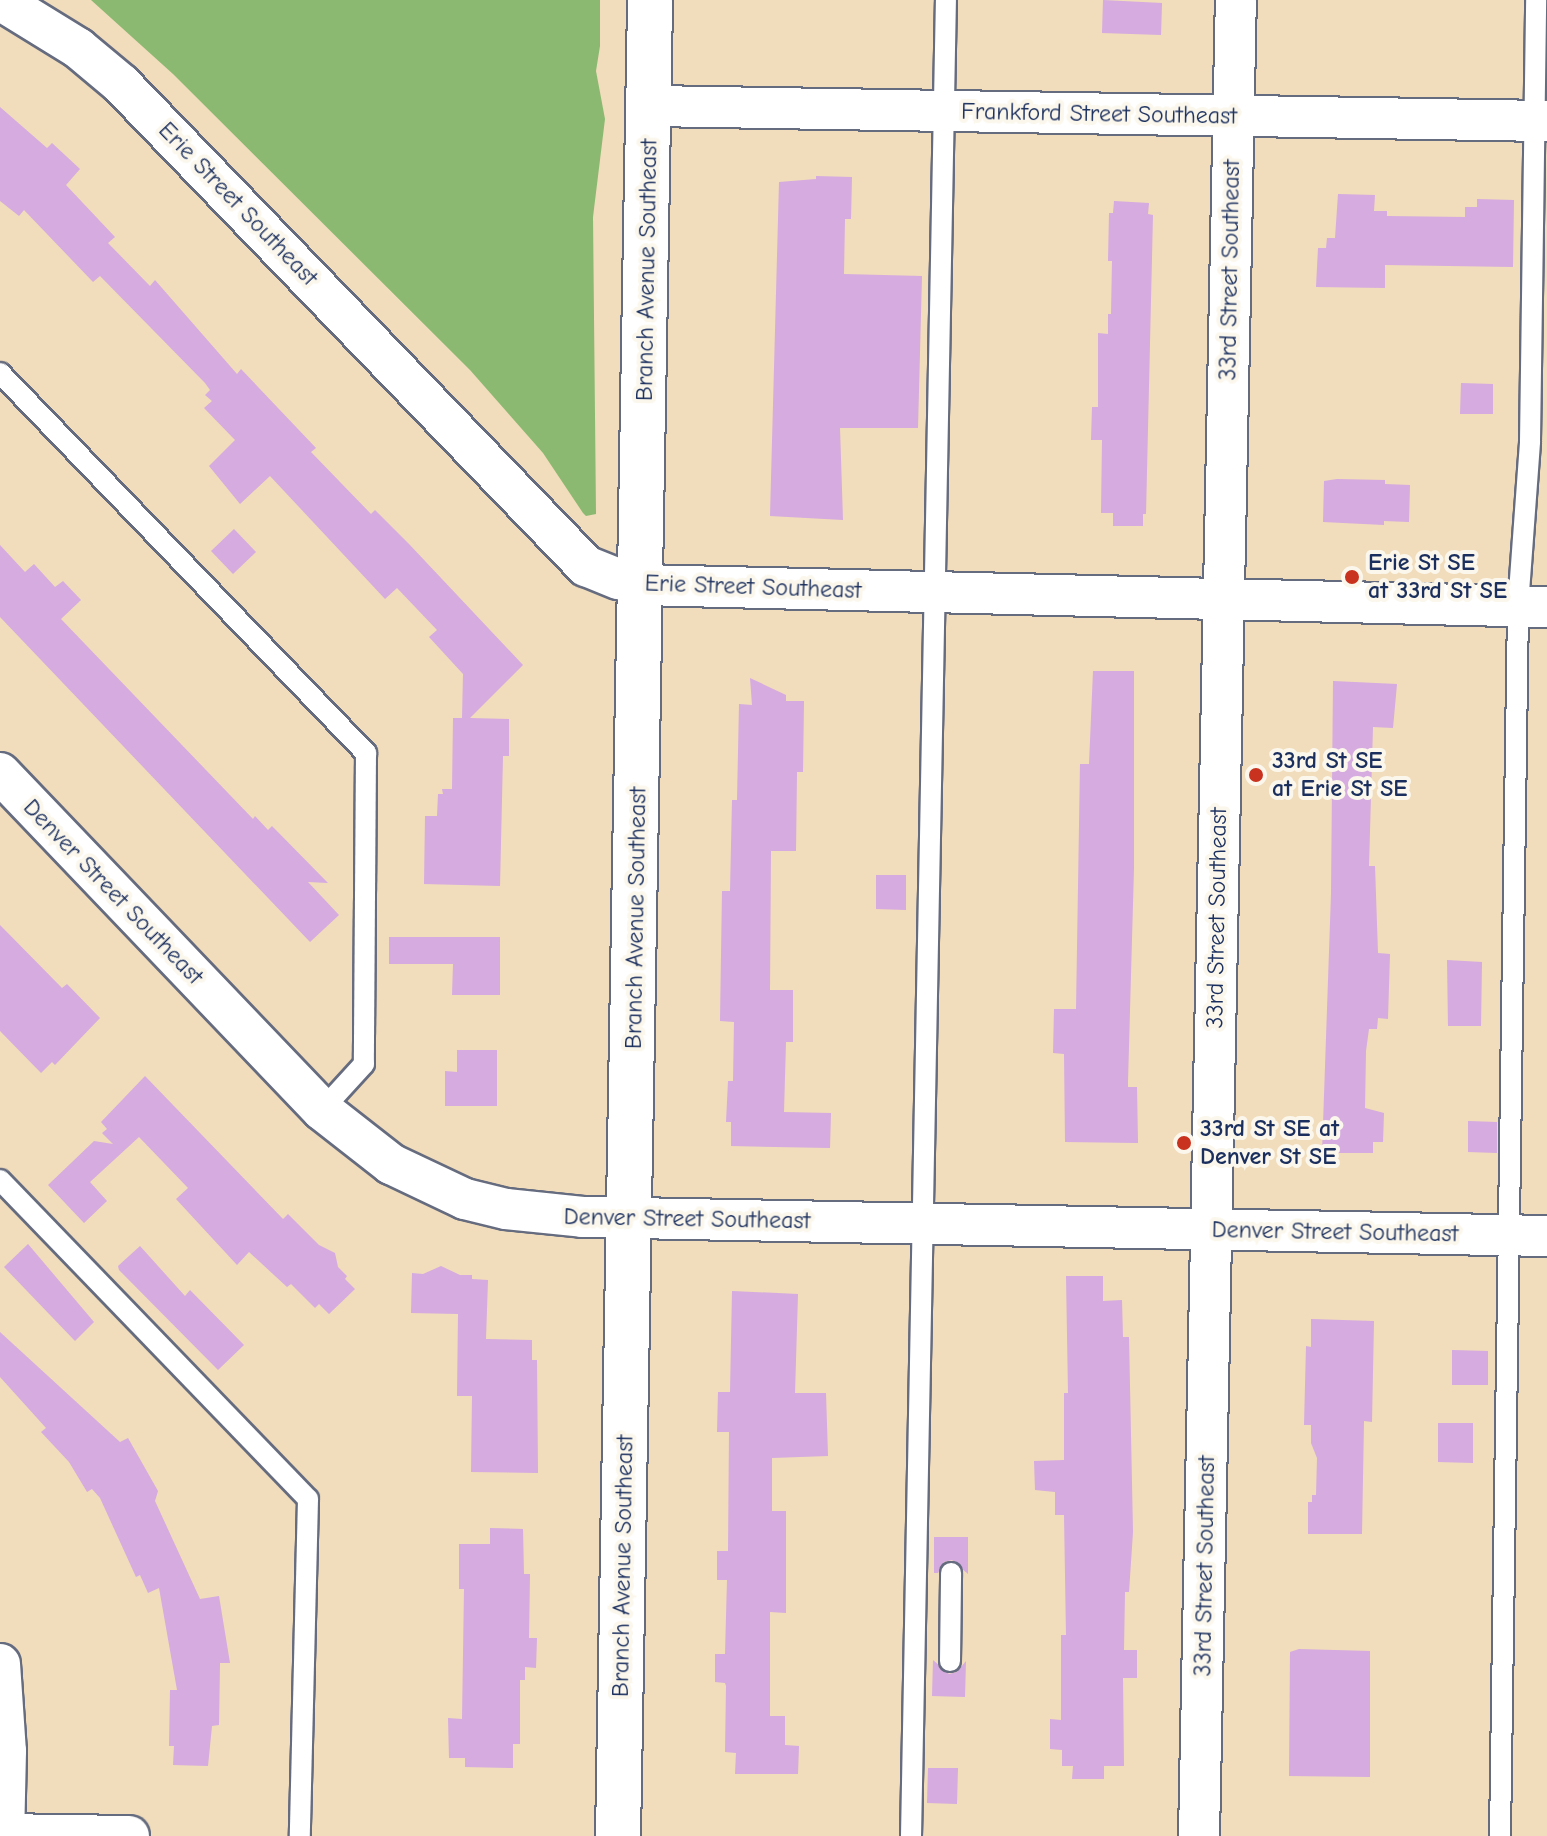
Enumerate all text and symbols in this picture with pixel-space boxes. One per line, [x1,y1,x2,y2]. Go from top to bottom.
street label: Frankford Street Southeast [961,97,1237,131]
street label: Erie Street Southeast [152,116,324,292]
street label: Branch Avenue Southeast [630,139,664,401]
street label: 33rd Street Southeast [1214,159,1246,381]
place label: Erie St SE at 33rd St SE [1368,549,1507,605]
marker: Erie St SE at 33rd St SE [1343,568,1361,586]
street label: Erie Street Southeast [644,569,862,605]
place label: 33rd St SE at Erie St SE [1272,747,1408,803]
marker: 33rd St SE at Erie St SE [1247,766,1265,784]
street label: Branch Avenue Southeast [619,787,653,1049]
street label: Denver Street Southeast [17,793,209,991]
street label: 33rd Street Southeast [1201,807,1233,1029]
place label: 33rd St SE at Denver St SE [1200,1115,1339,1171]
marker: 33rd St SE at Denver St SE [1175,1134,1193,1152]
street label: Denver Street Southeast [563,1202,811,1236]
street label: Denver Street Southeast [1211,1215,1459,1249]
street label: Branch Avenue Southeast [606,1435,640,1697]
street label: 33rd Street Southeast [1189,1455,1221,1677]

